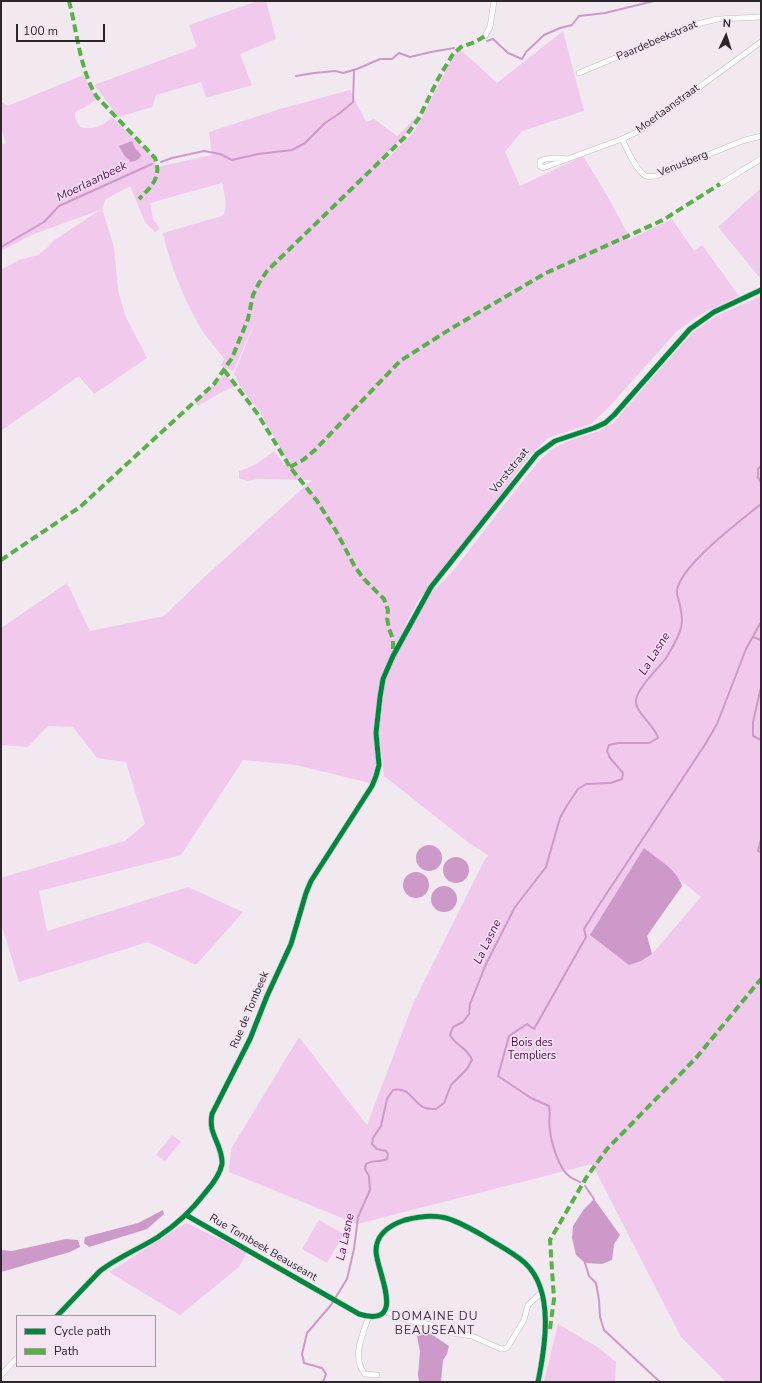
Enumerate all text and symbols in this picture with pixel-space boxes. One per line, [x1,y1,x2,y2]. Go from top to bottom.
scale bar [18,16,107,42]
north arrow [706,16,746,56]
text: N [722,16,731,31]
street label: Paardebeekstraat [615,18,699,64]
text: 100 m [23,23,58,39]
street label: Moerlaanstraat [634,82,702,136]
street label: Venusberg [656,148,710,180]
water label: Moerlaanbeek [54,159,130,205]
street label: Vorststraat [488,446,532,496]
water label: La Lasne [636,630,674,678]
water label: La Lasne [471,917,505,967]
street label: Rue de Tombeek [228,970,272,1050]
park label: Bois des Templiers [508,1036,556,1062]
street label: Rue Tombeek Beauseant [207,1212,319,1284]
water label: La Lasne [334,1212,358,1262]
district label: DOMAINE DU BEAUSEANT [392,1310,478,1338]
legend [16,1315,156,1367]
text: Cycle path [54,1323,111,1339]
text: Path [54,1343,79,1359]

